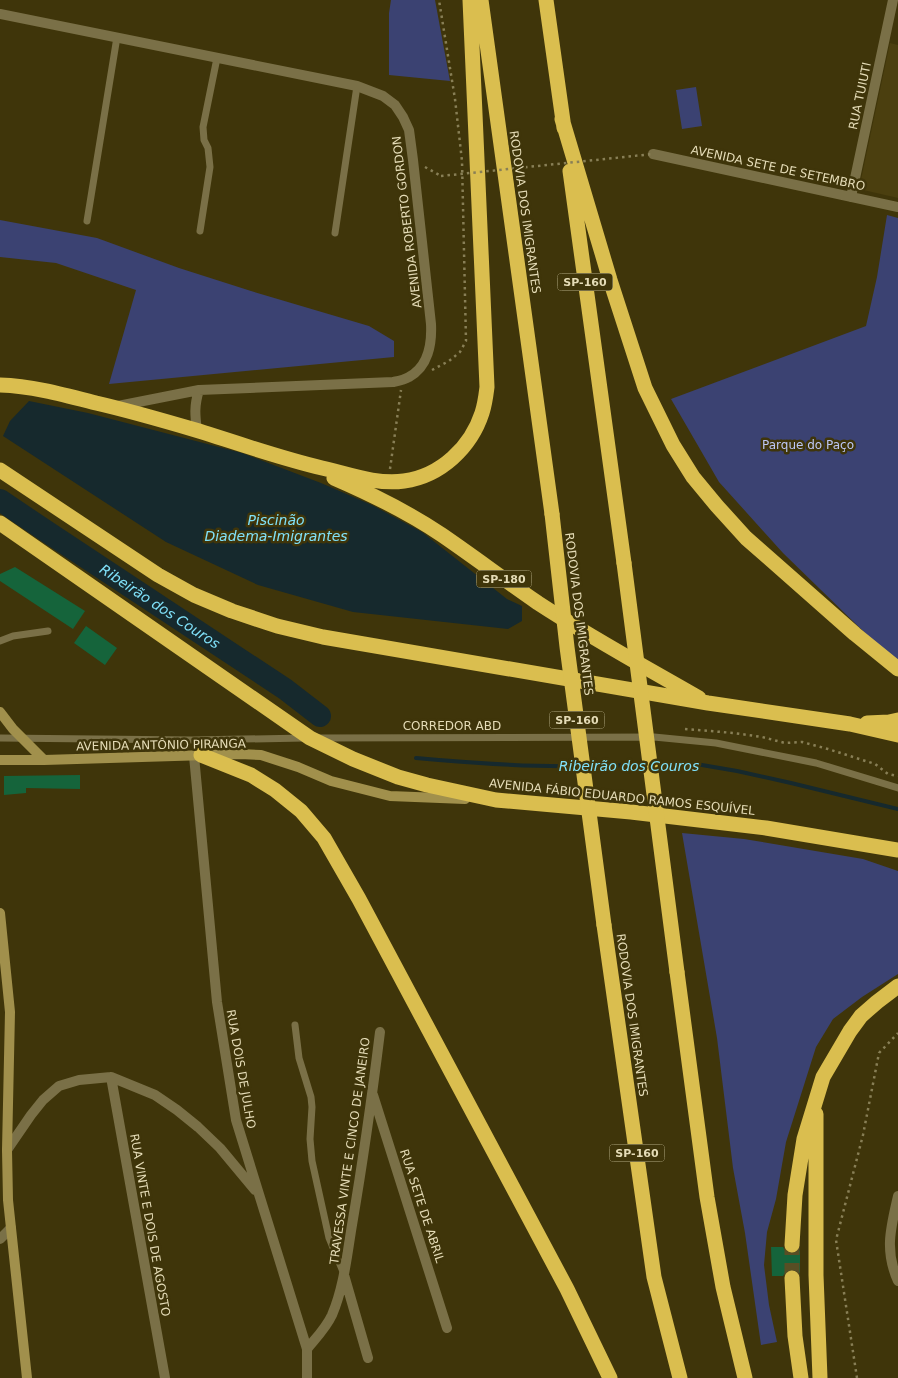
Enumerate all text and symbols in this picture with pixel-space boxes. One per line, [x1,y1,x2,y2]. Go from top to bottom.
street label: RUA TUIUTI [846,61,874,131]
street label: RODOVIA DOS IMIGRANTES [507,130,543,294]
street label: AVENIDA ROBERTO GORDON [389,135,425,309]
street label: AVENIDA SETE DE SETEMBRO [690,143,866,193]
road number: SP-160 [558,274,612,290]
park label: Parque do Paço [762,438,854,452]
water label: Piscinão Diadema-Imigrantes [204,512,348,544]
street label: RODOVIA DOS IMIGRANTES [562,532,596,696]
water label: Ribeirão dos Couros [97,561,223,652]
road number: SP-180 [476,570,532,588]
road number: SP-160 [550,712,604,728]
street label: CORREDOR ABD [403,719,501,733]
street label: AVENIDA ANTÔNIO PIRANGA [76,736,247,753]
water label: Ribeirão dos Couros [559,758,699,774]
street label: AVENIDA FÁBIO EDUARDO RAMOS ESQUÍVEL [488,775,756,818]
street label: RODOVIA DOS IMIGRANTES [614,933,650,1097]
street label: RUA DOIS DE JULHO [224,1008,258,1130]
street label: TRAVESSA VINTE E CINCO DE JANEIRO [327,1036,373,1267]
street label: RUA VINTE E DOIS DE AGOSTO [127,1132,173,1318]
road number: SP-160 [610,1144,664,1162]
street label: RUA SETE DE ABRIL [397,1147,447,1265]

